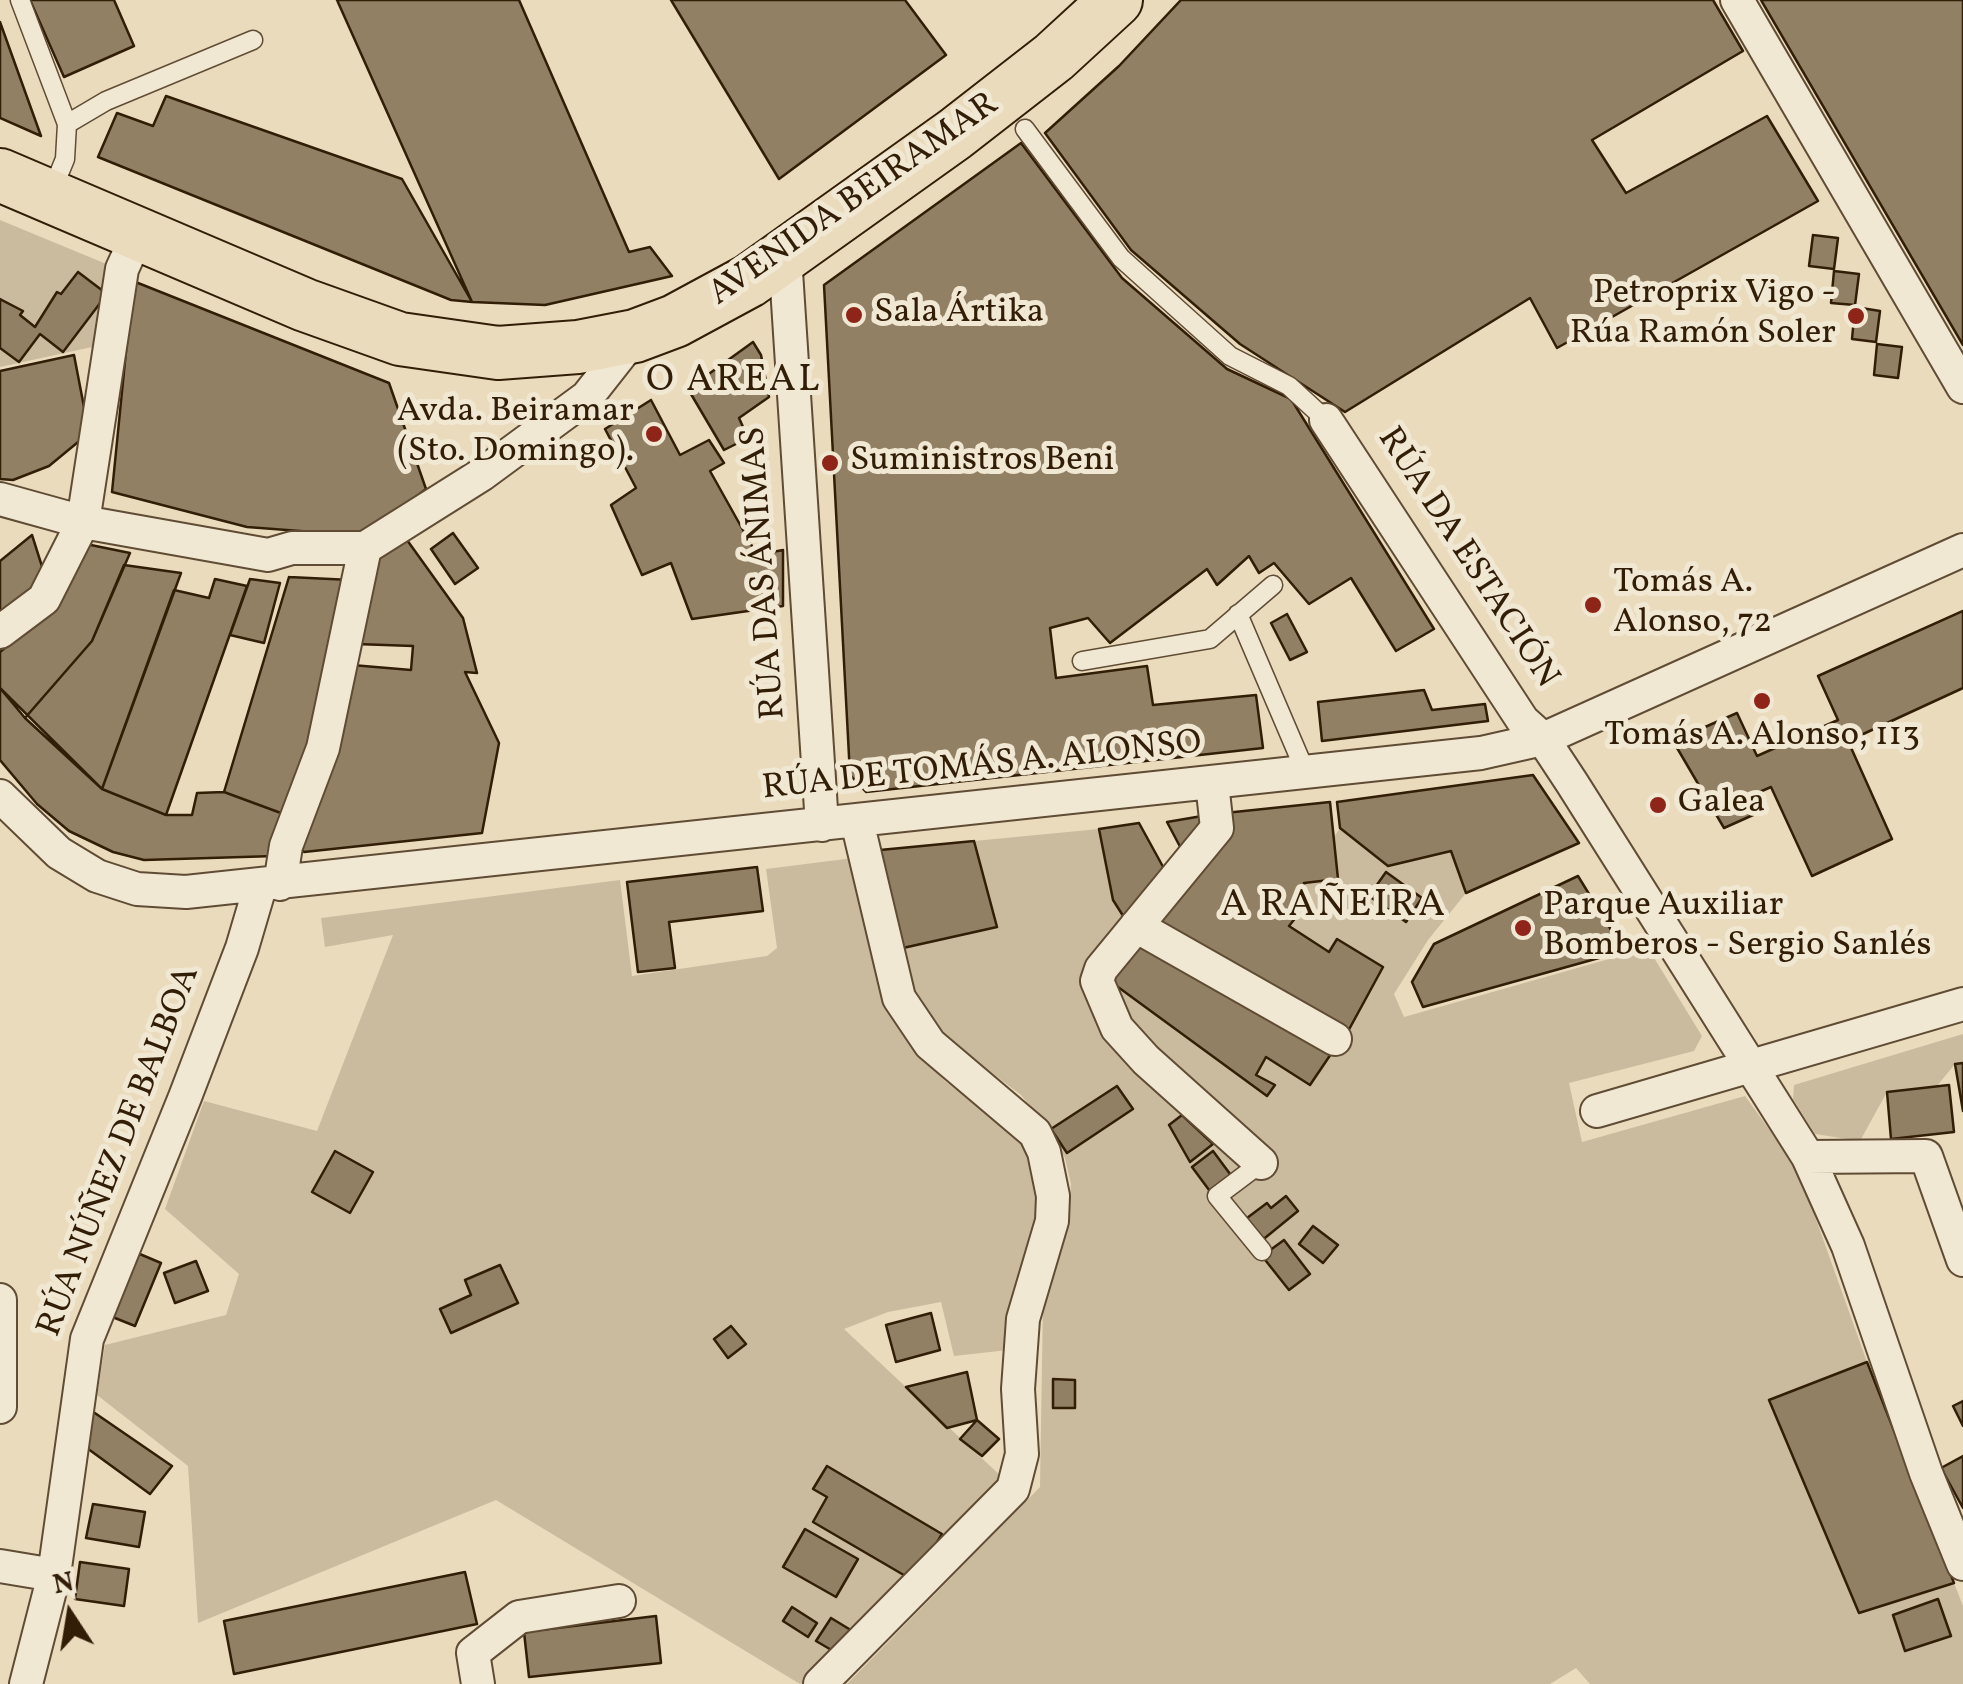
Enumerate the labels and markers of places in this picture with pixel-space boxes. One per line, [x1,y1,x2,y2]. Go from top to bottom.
place label: Petroprix Vigo - Rúa Ramón Soler [1570,275,1836,357]
place label: Sala Ártika [874,294,1044,336]
marker: Sala Ártika [843,304,865,326]
marker: Petroprix Vigo - Rúa Ramón Soler [1845,305,1867,327]
place label: Avda. Beiramar (Sto. Domingo). [397,393,634,475]
marker: Avda. Beiramar (Sto. Domingo). [643,423,665,445]
place label: Suministros Beni [850,442,1114,484]
marker: Suministros Beni [819,452,841,474]
place label: Tomás A. Alonso, 72 [1613,564,1772,646]
marker: Tomás A. Alonso, 72 [1582,594,1604,616]
marker: Tomás A. Alonso, 113 [1751,690,1773,712]
place label: Tomás A. Alonso, 113 [1604,717,1920,759]
place label: Galea [1678,784,1765,826]
marker: Galea [1647,794,1669,816]
place label: Parque Auxiliar Bomberos - Sergio Sanlés [1543,887,1931,969]
marker: Parque Auxiliar Bomberos - Sergio Sanlés [1512,917,1534,939]

